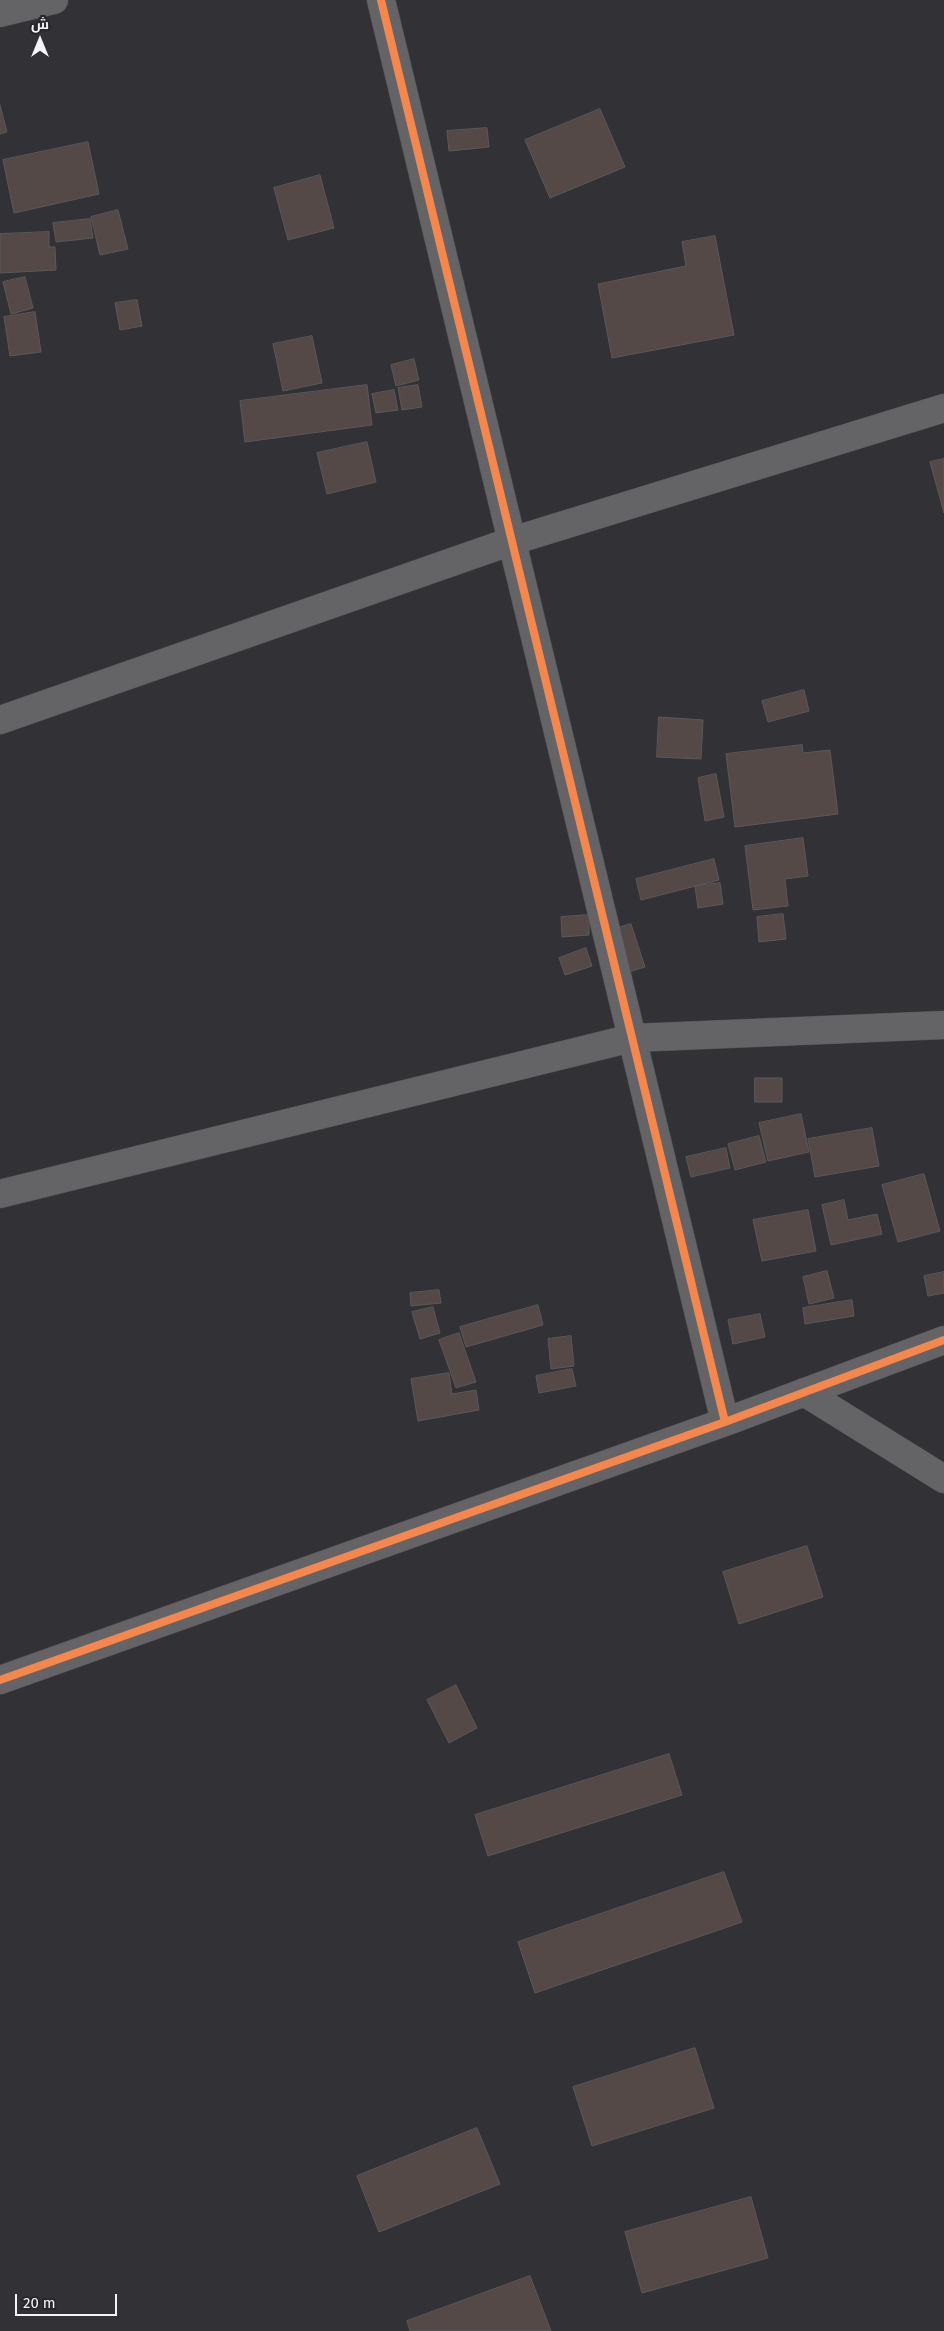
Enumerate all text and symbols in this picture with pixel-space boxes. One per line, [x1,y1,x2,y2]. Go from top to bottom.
north arrow [15,15,65,65]
text: ش [31,16,49,33]
scale bar [18,2284,120,2316]
text: 20 m [23,2294,56,2312]

